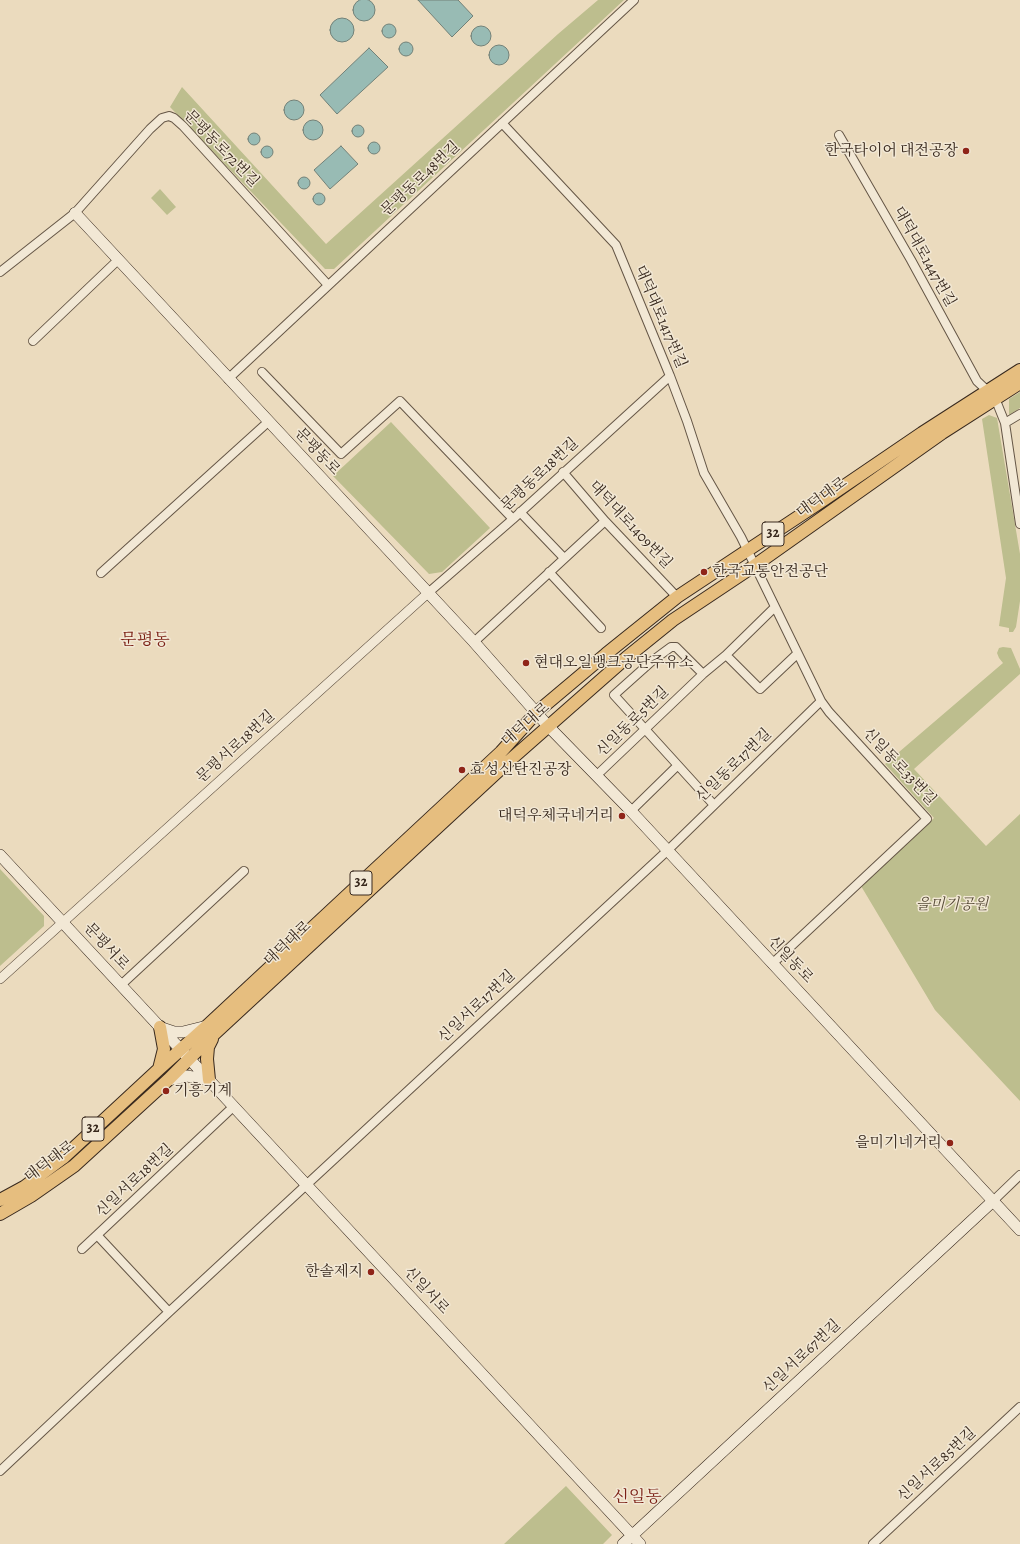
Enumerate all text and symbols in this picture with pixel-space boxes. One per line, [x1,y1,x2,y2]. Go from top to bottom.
street label: 문평동로72번길 [180,107,262,191]
street label: 문평동로48번길 [378,138,464,220]
place label: 한국타이어 대전공장 [825,142,958,160]
marker: 한국타이어 대전공장 [961,146,971,156]
street label: 대덕대로1447번길 [889,204,959,310]
street label: 대덕대로1417번길 [630,263,690,371]
street label: 문평동로 [291,425,343,479]
street label: 문평동로18번길 [498,435,582,515]
street label: 대덕대로 [793,474,851,522]
street label: 대덕대로1409번길 [585,477,675,573]
road number: 32 [762,522,784,546]
place label: 한국교통안전공단 [712,563,828,581]
marker: 한국교통안전공단 [699,567,709,577]
district label: 문평동 [120,631,170,651]
place label: 현대오일뱅크공단주유소 [534,654,693,672]
marker: 현대오일뱅크공단주유소 [521,658,531,668]
street label: 신일동로5번길 [593,683,673,761]
street label: 대덕대로 [498,699,554,751]
street label: 문평서로18번길 [193,707,279,787]
street label: 신일동로17번길 [692,725,776,807]
street label: 신일동로33번길 [859,725,939,809]
place label: 효성신탄진공장 [470,761,571,779]
marker: 효성신탄진공장 [457,765,467,775]
place label: 대덕우체국네거리 [498,807,614,825]
marker: 대덕우체국네거리 [617,811,627,821]
road number: 32 [350,871,372,895]
park label: 을미기공원 [916,896,988,914]
street label: 대덕대로 [261,918,315,970]
street label: 문평서로 [80,920,132,974]
street label: 신일동로 [764,933,816,987]
street label: 신일서로17번길 [435,967,519,1047]
place label: 기흥기계 [174,1082,232,1100]
marker: 기흥기계 [161,1086,171,1096]
road number: 32 [82,1117,104,1141]
place label: 을미기네거리 [855,1134,942,1152]
street label: 대덕대로 [21,1137,79,1187]
marker: 을미기네거리 [945,1138,955,1148]
street label: 신일서로18번길 [93,1141,177,1221]
place label: 한솔제지 [305,1263,363,1281]
street label: 신일서로 [400,1264,452,1318]
marker: 한솔제지 [366,1267,376,1277]
street label: 신일서로67번길 [759,1316,845,1398]
street label: 신일서로85번길 [894,1424,980,1506]
district label: 신일동 [612,1488,662,1508]

